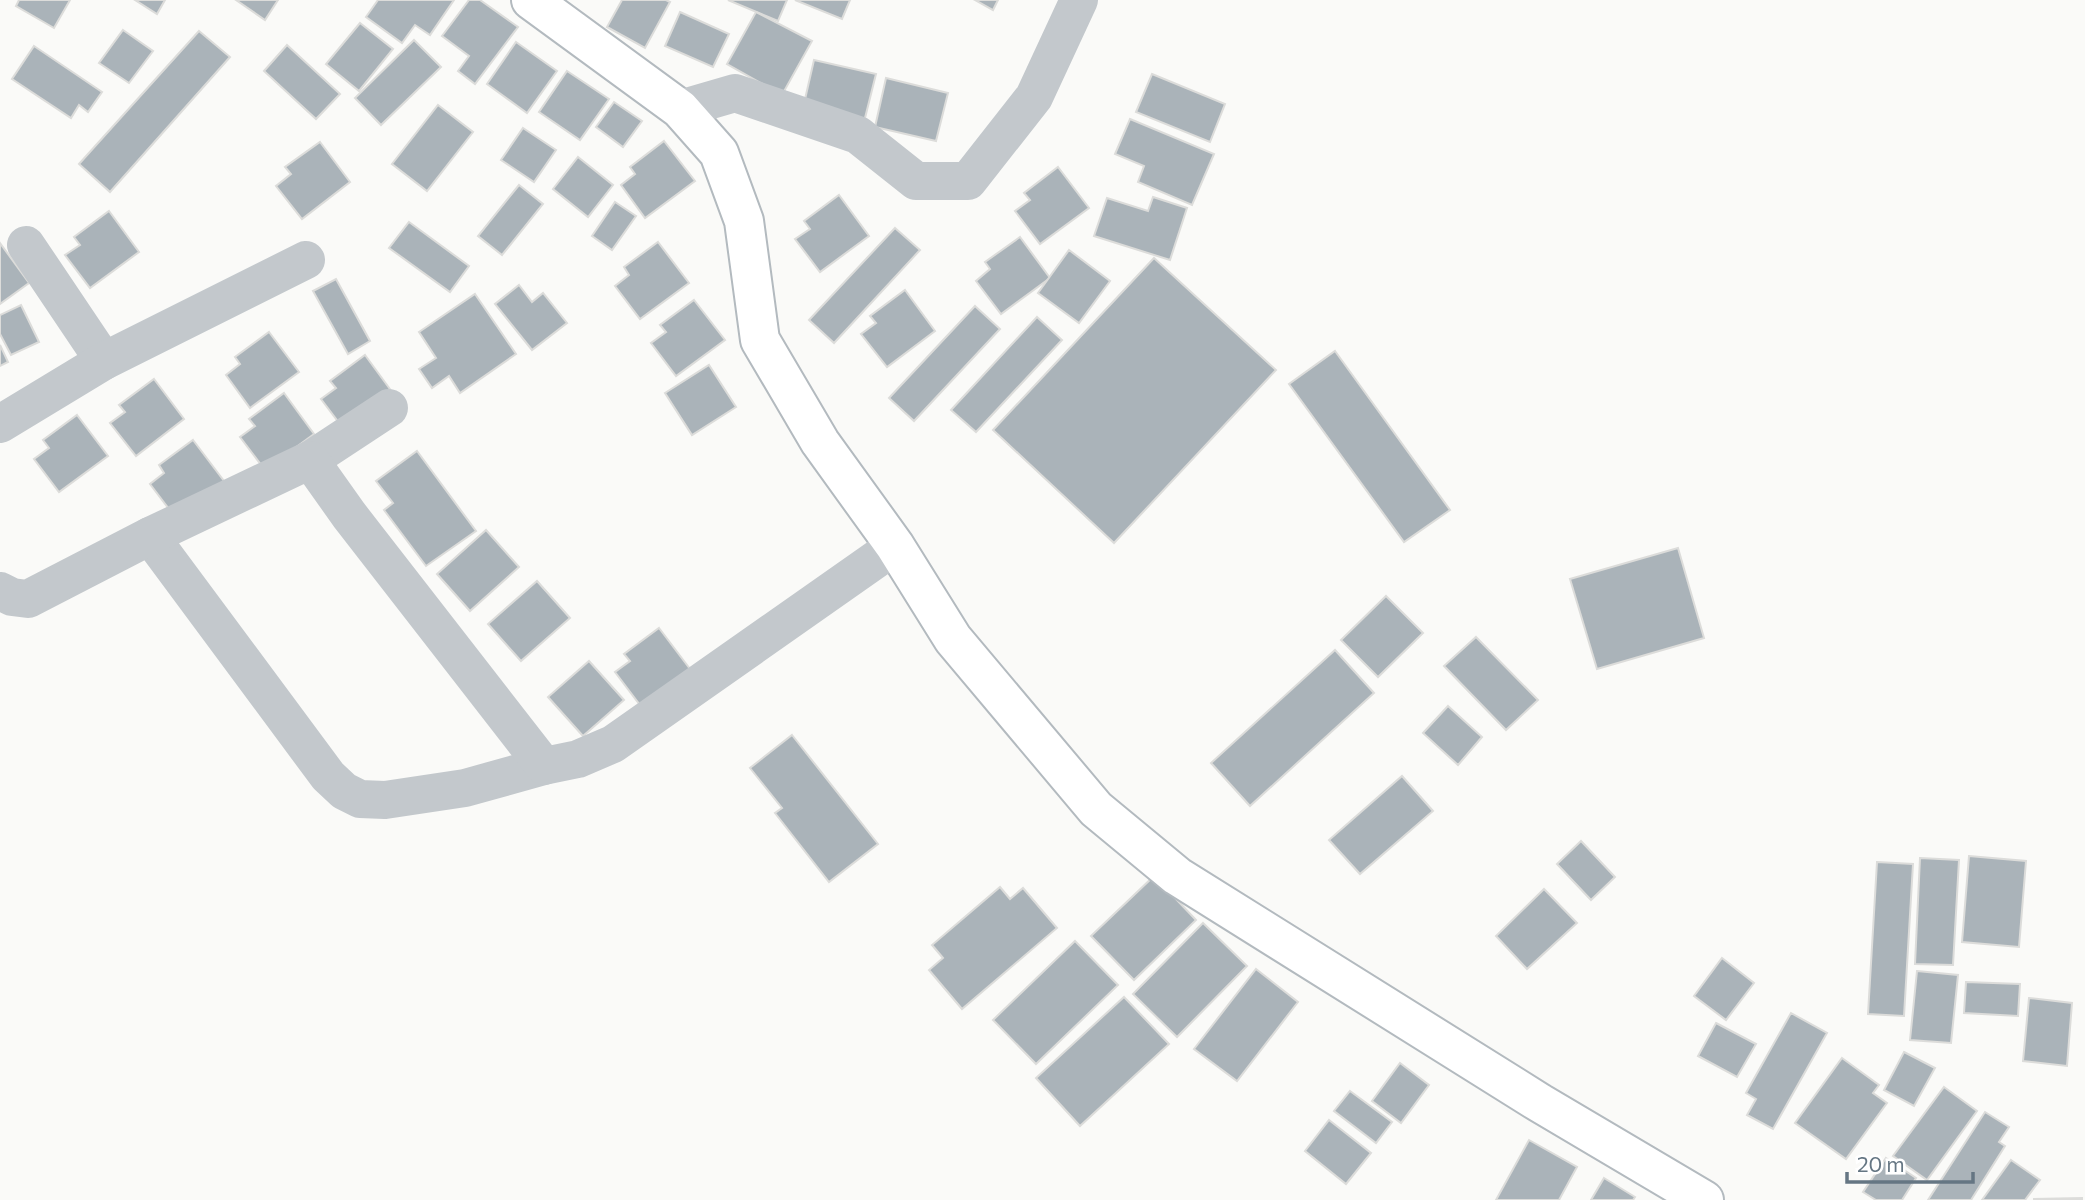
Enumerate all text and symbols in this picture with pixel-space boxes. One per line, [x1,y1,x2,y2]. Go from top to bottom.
scale bar [1847,1140,1973,1184]
text: 20 m [1857,1151,1905,1176]

